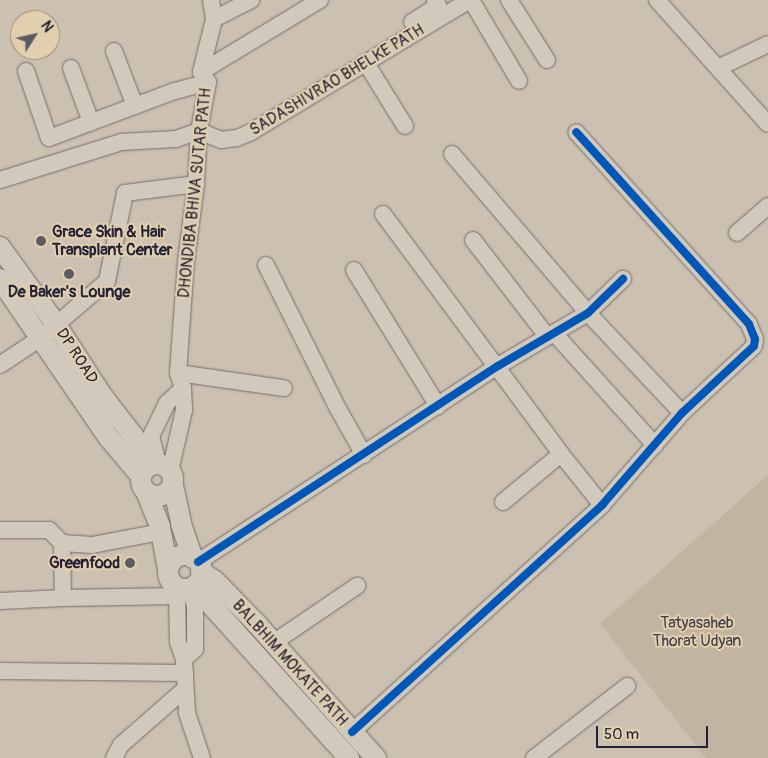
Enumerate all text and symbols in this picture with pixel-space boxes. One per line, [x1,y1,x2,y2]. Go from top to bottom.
north arrow [10,10,60,60]
text: N [37,18,57,35]
street label: SADASHIVRAO BHELKE PATH [246,20,428,140]
street label: DHONDIBA BHIVA SUTAR PATH [174,87,216,299]
place label: Grace Skin & Hair Transplant Center [52,222,172,260]
marker: Grace Skin & Hair Transplant Center [34,234,48,248]
marker: De Baker's Lounge [63,268,75,280]
place label: De Baker's Lounge [8,282,130,302]
street label: DP ROAD [52,325,102,387]
place label: Greenfood [49,553,120,573]
marker: Greenfood [124,557,136,569]
street label: BALBHIM MOKATE PATH [228,596,352,730]
park label: Tatyasaheb Thorat Udyan [653,613,741,651]
scale bar [598,716,710,748]
text: 50 m [604,725,639,744]

